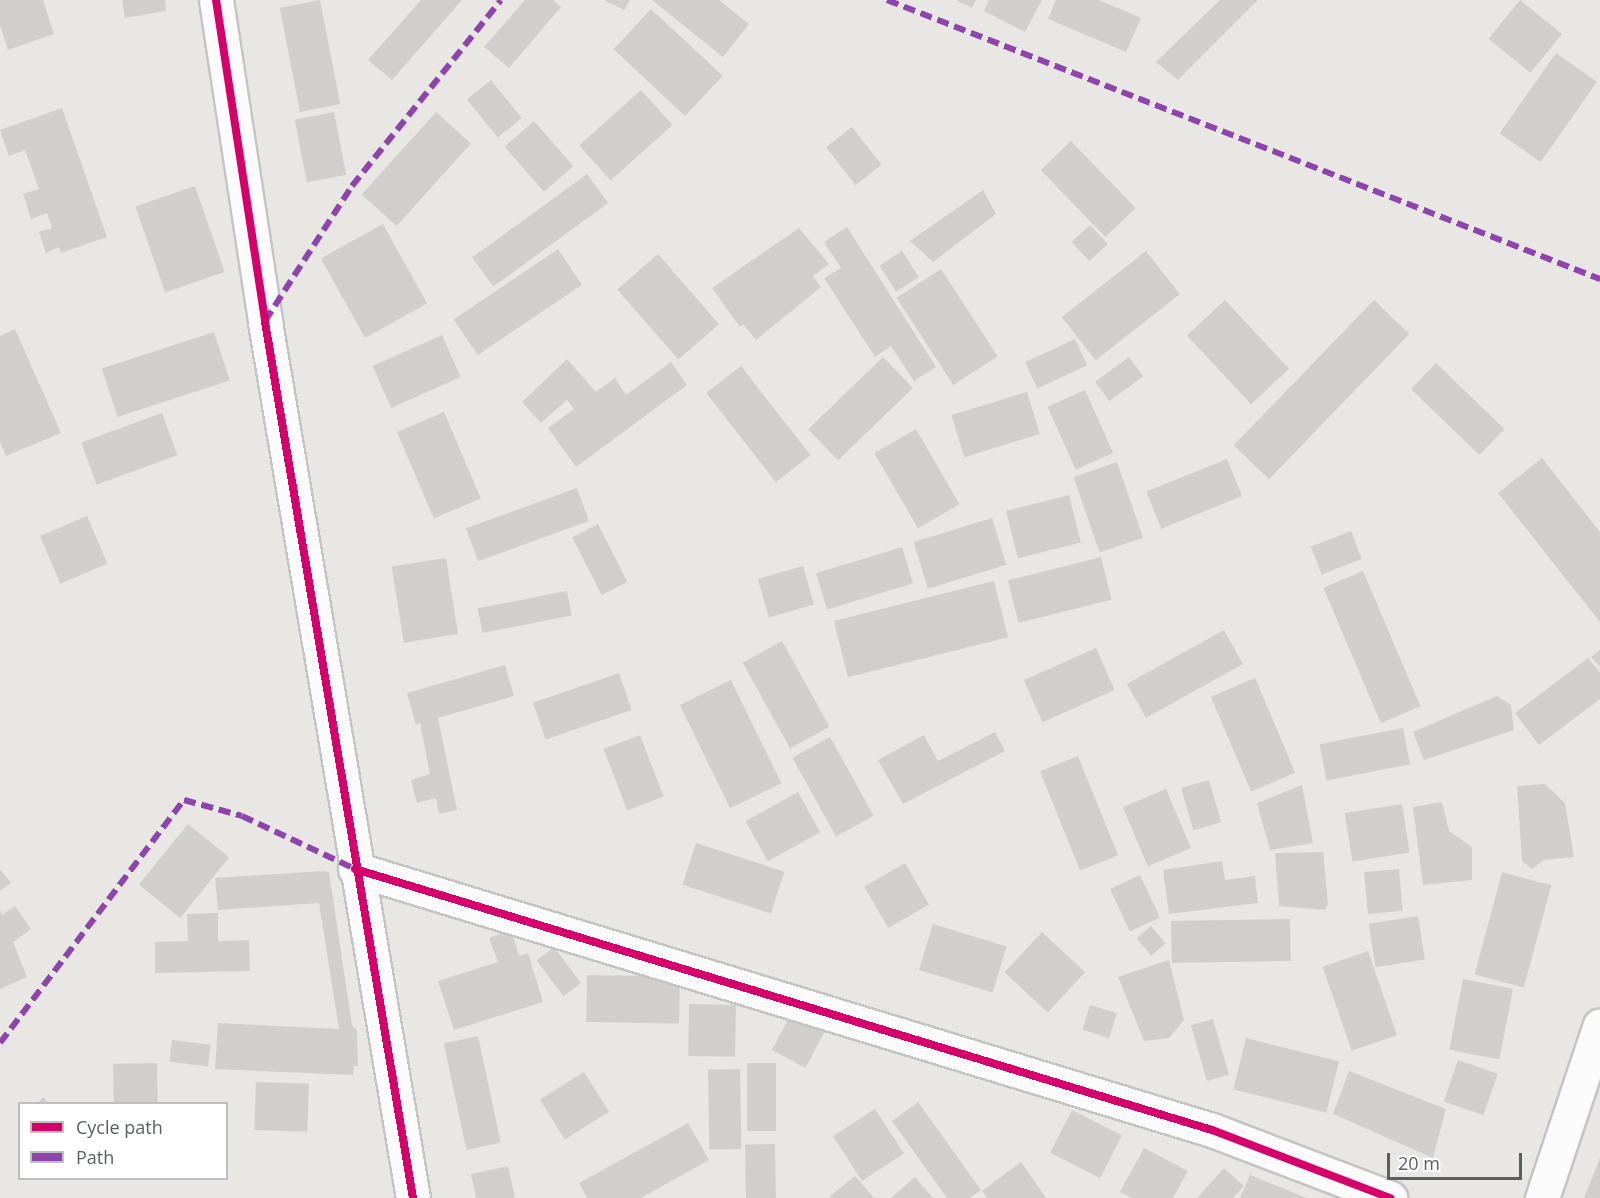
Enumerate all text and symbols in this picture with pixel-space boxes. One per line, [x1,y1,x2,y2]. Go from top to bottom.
legend [18,1102,228,1180]
text: Cycle path [76,1115,163,1139]
scale bar [1390,1141,1525,1179]
text: Path [76,1145,114,1169]
text: 20 m [1398,1151,1440,1175]

